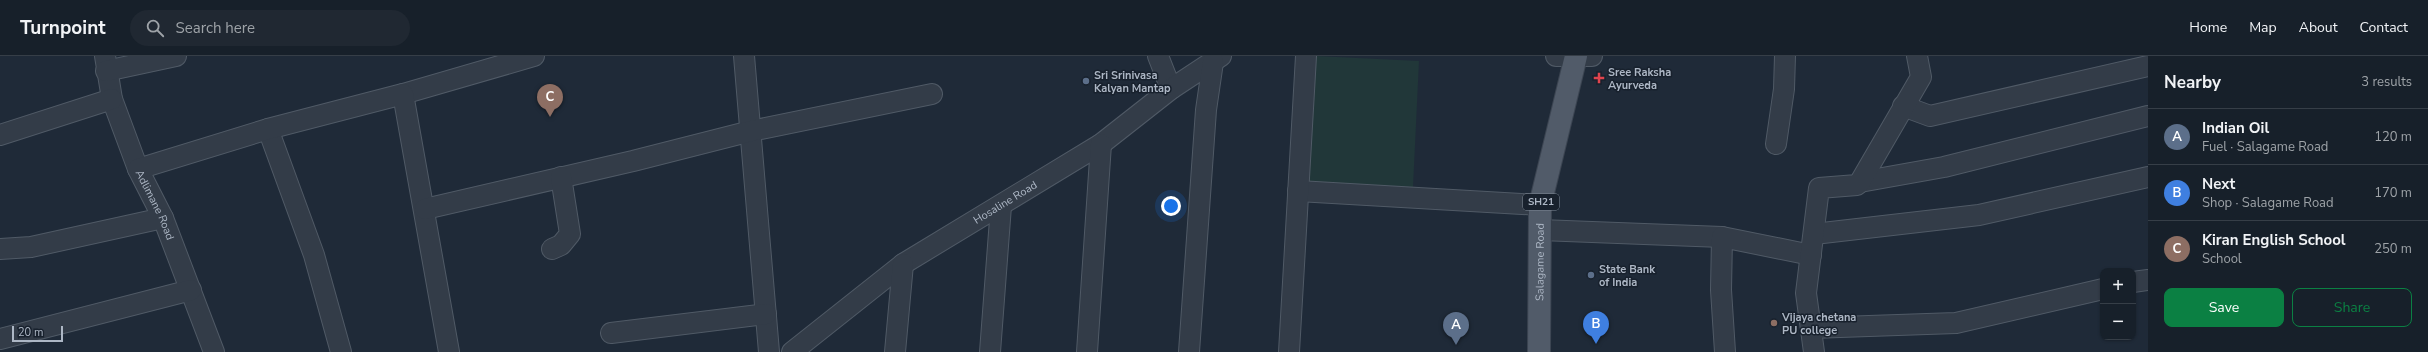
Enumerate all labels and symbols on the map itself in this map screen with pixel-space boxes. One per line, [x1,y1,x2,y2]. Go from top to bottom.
place label: Sree Raksha Ayurveda [1608,65,1671,93]
place label: Sri Srinivasa Kalyan Mantap [1094,68,1171,96]
marker: Sree Raksha Ayurveda [1593,72,1605,84]
marker: Sri Srinivasa Kalyan Mantap [1081,76,1091,86]
pin: C [537,84,563,117]
street label: Adlimane Road [132,167,178,242]
street label: Hosaline Road [970,177,1040,227]
road number: SH21 [1523,194,1559,210]
your location [1161,196,1181,216]
street label: Salagame Road [1532,223,1547,301]
place label: State Bank of India [1599,262,1656,290]
marker: State Bank of India [1586,270,1596,280]
place label: Vijaya chetana PU college [1781,310,1856,338]
pin: B [1583,311,1609,344]
pin: A [1443,312,1469,345]
marker: Vijaya chetana PU college [1769,318,1779,328]
scale bar [12,324,63,343]

